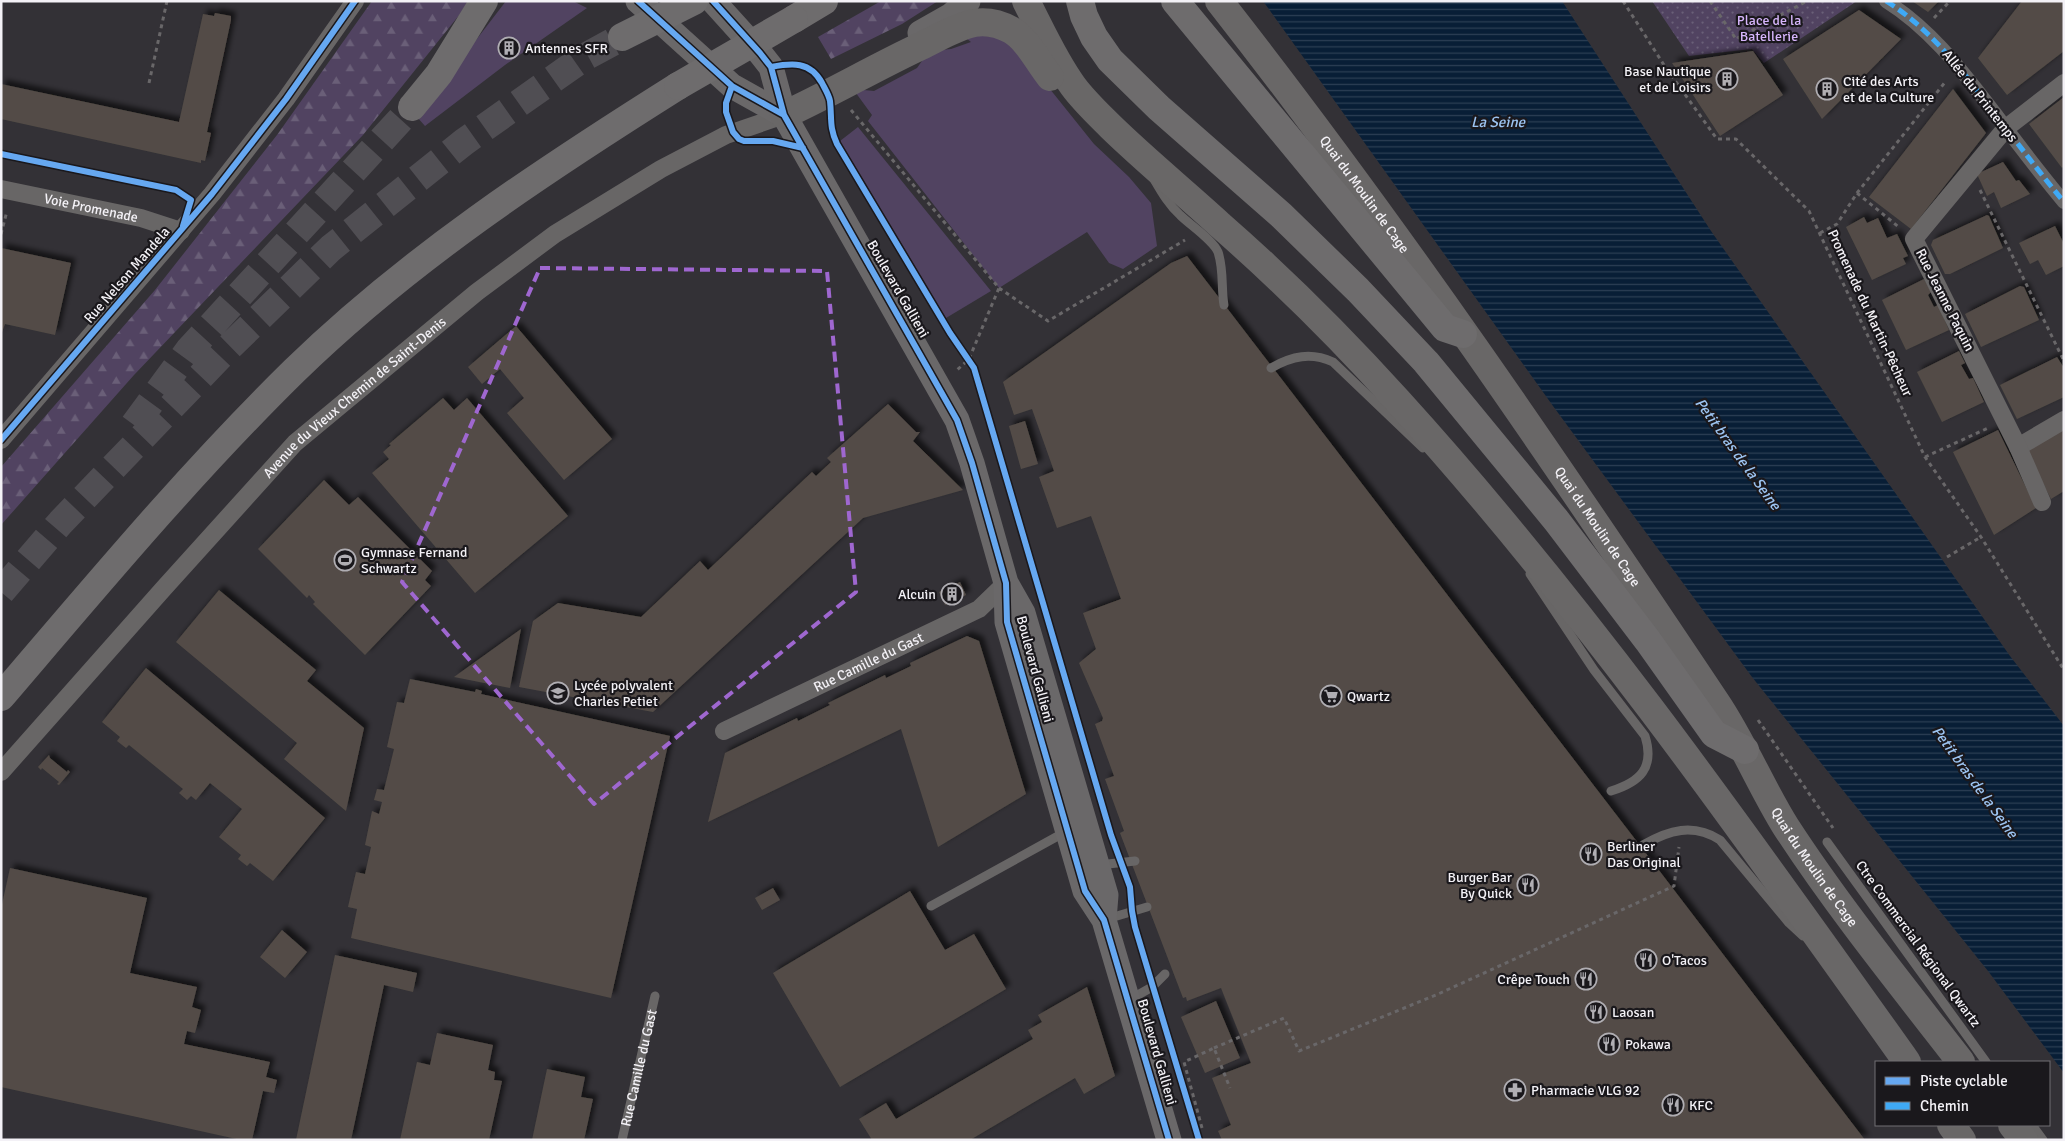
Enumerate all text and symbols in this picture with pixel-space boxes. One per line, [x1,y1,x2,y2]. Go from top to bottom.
park label: Place de la Batellerie [1737,12,1801,45]
building icon: Antennes SFR [497,36,521,60]
place label: Antennes SFR [525,40,608,57]
street label: Allée du Printemps [1939,46,2021,146]
place label: Base Nautique et de Loisirs [1624,63,1711,96]
building icon: Base Nautique et de Loisirs [1715,67,1739,91]
place label: Cité des Arts et de la Culture [1843,73,1934,106]
building icon: Cité des Arts et de la Culture [1815,77,1839,101]
water label: La Seine [1471,113,1527,131]
street label: Quai du Moulin de Cage [1316,132,1413,256]
street label: Voie Promenade [42,190,140,226]
street label: Rue Nelson Mandela [80,223,174,327]
street label: Promenade du Martin-Pêcheur [1824,227,1917,400]
street label: Boulevard Gallieni [863,237,933,341]
street label: Rue Jeanne Paquin [1912,246,1978,354]
street label: Avenue du Vieux Chemin de Saint-Denis [259,313,449,481]
water label: Petit bras de la Seine [1691,395,1786,515]
street label: Quai du Moulin de Cage [1551,463,1645,590]
place label: Gymnase Fernand Schwartz [361,544,467,577]
sports icon: Gymnase Fernand Schwartz [333,548,357,572]
building icon: Alcuin [940,582,964,606]
place label: Alcuin [898,586,936,603]
street label: Boulevard Gallieni [1013,614,1057,724]
street label: Rue Camille du Gast [811,628,926,695]
place label: Lycée polyvalent Charles Petiet [574,677,673,710]
school or university icon: Lycée polyvalent Charles Petiet [546,681,570,705]
supermarket icon: Qwartz [1319,684,1343,708]
place label: Qwartz [1347,688,1390,705]
water label: Petit bras de la Seine [1928,723,2023,843]
street label: Quai du Moulin de Cage [1768,804,1862,930]
place label: Berliner Das Original [1607,838,1681,871]
restaurant icon: Berliner Das Original [1579,842,1603,866]
street label: Ctre Commercial Régional Qwartz [1852,857,1984,1031]
place label: Burger Bar By Quick [1447,869,1513,902]
restaurant icon: Burger Bar By Quick [1516,873,1540,897]
restaurant icon: O'Tacos [1634,948,1658,972]
place label: O'Tacos [1662,952,1707,969]
restaurant icon: Crêpe Touch [1574,967,1598,991]
place label: Crêpe Touch [1497,971,1570,988]
street label: Boulevard Gallieni [1134,997,1180,1107]
restaurant icon: Laosan [1584,1000,1608,1024]
place label: Laosan [1612,1004,1654,1021]
street label: Rue Camille du Gast [617,1008,660,1128]
restaurant icon: Pokawa [1597,1032,1621,1056]
place label: Pokawa [1625,1036,1671,1053]
legend [1875,1061,2050,1126]
text: Piste cyclable [1920,1072,2008,1090]
pharmacy icon: Pharmacie VLG 92 [1503,1078,1527,1102]
place label: Pharmacie VLG 92 [1531,1082,1640,1099]
restaurant icon: KFC [1661,1093,1685,1117]
place label: KFC [1689,1097,1713,1114]
text: Chemin [1920,1097,1969,1115]

